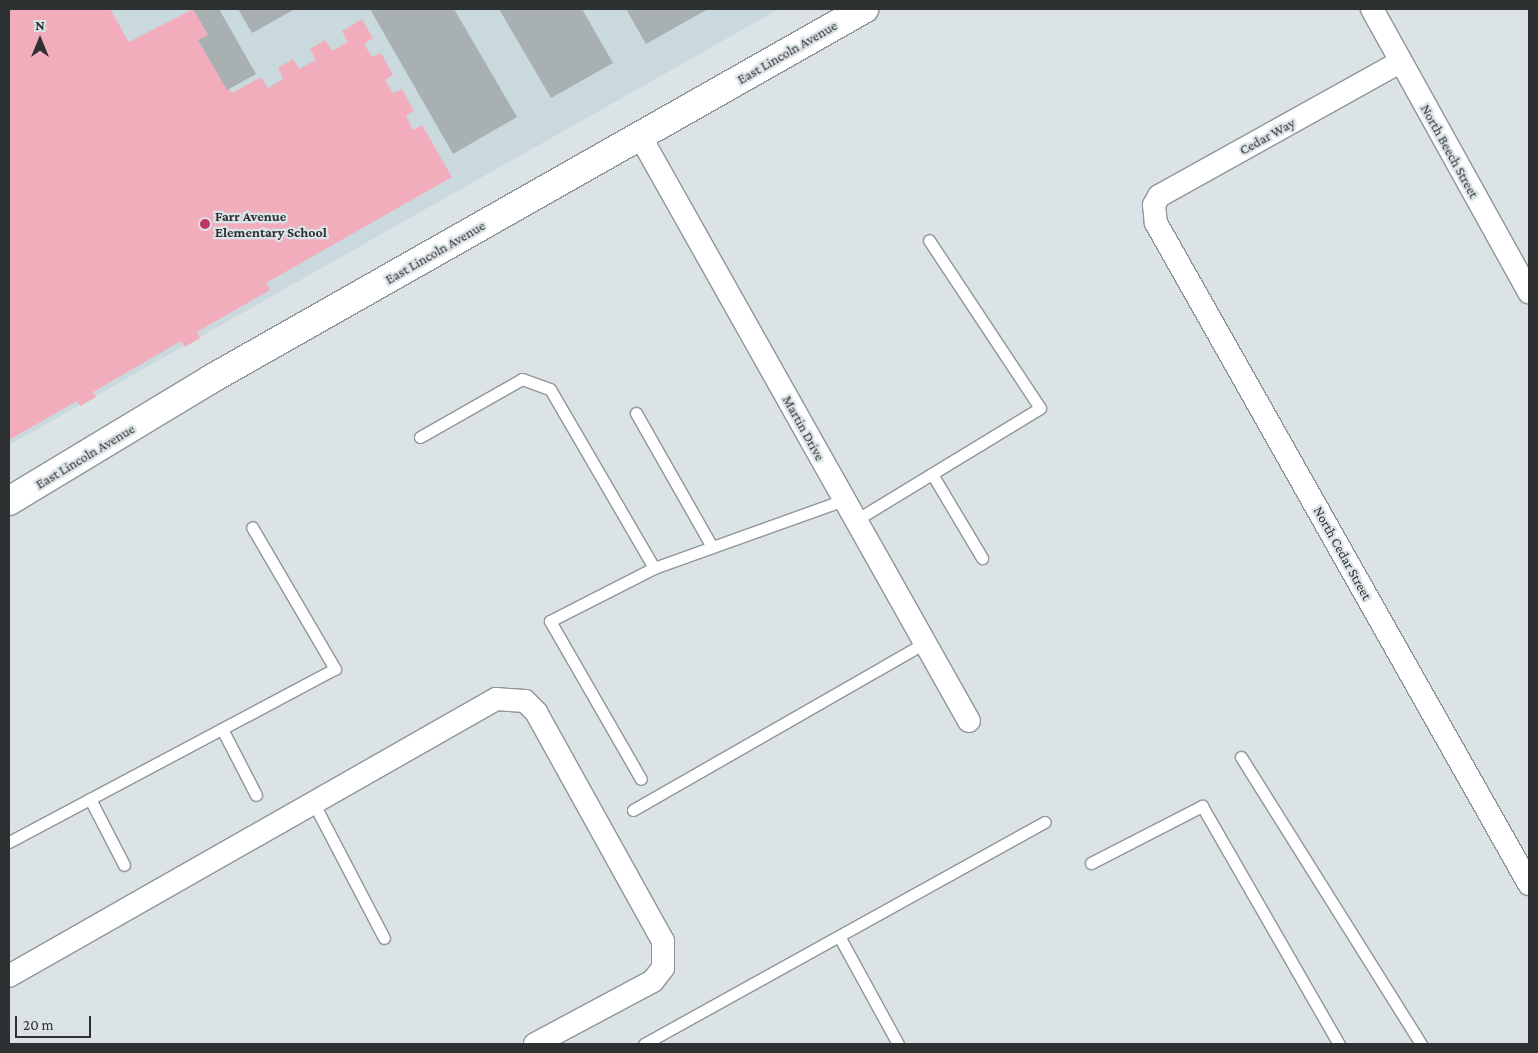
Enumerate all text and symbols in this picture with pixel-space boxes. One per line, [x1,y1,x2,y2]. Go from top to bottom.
north arrow [15,15,65,65]
text: N [35,17,45,33]
street label: East Lincoln Avenue [734,17,840,87]
street label: North Beech Street [1417,101,1483,201]
street label: Cedar Way [1236,114,1298,158]
place label: Farr Avenue Elementary School [215,208,327,240]
street label: East Lincoln Avenue [382,217,488,287]
marker: Farr Avenue Elementary School [199,218,211,230]
street label: Martin Drive [779,392,829,464]
street label: East Lincoln Avenue [32,420,138,492]
street label: North Cedar Street [1310,503,1376,603]
scale bar [18,1006,94,1038]
text: 20 m [23,1017,54,1033]

